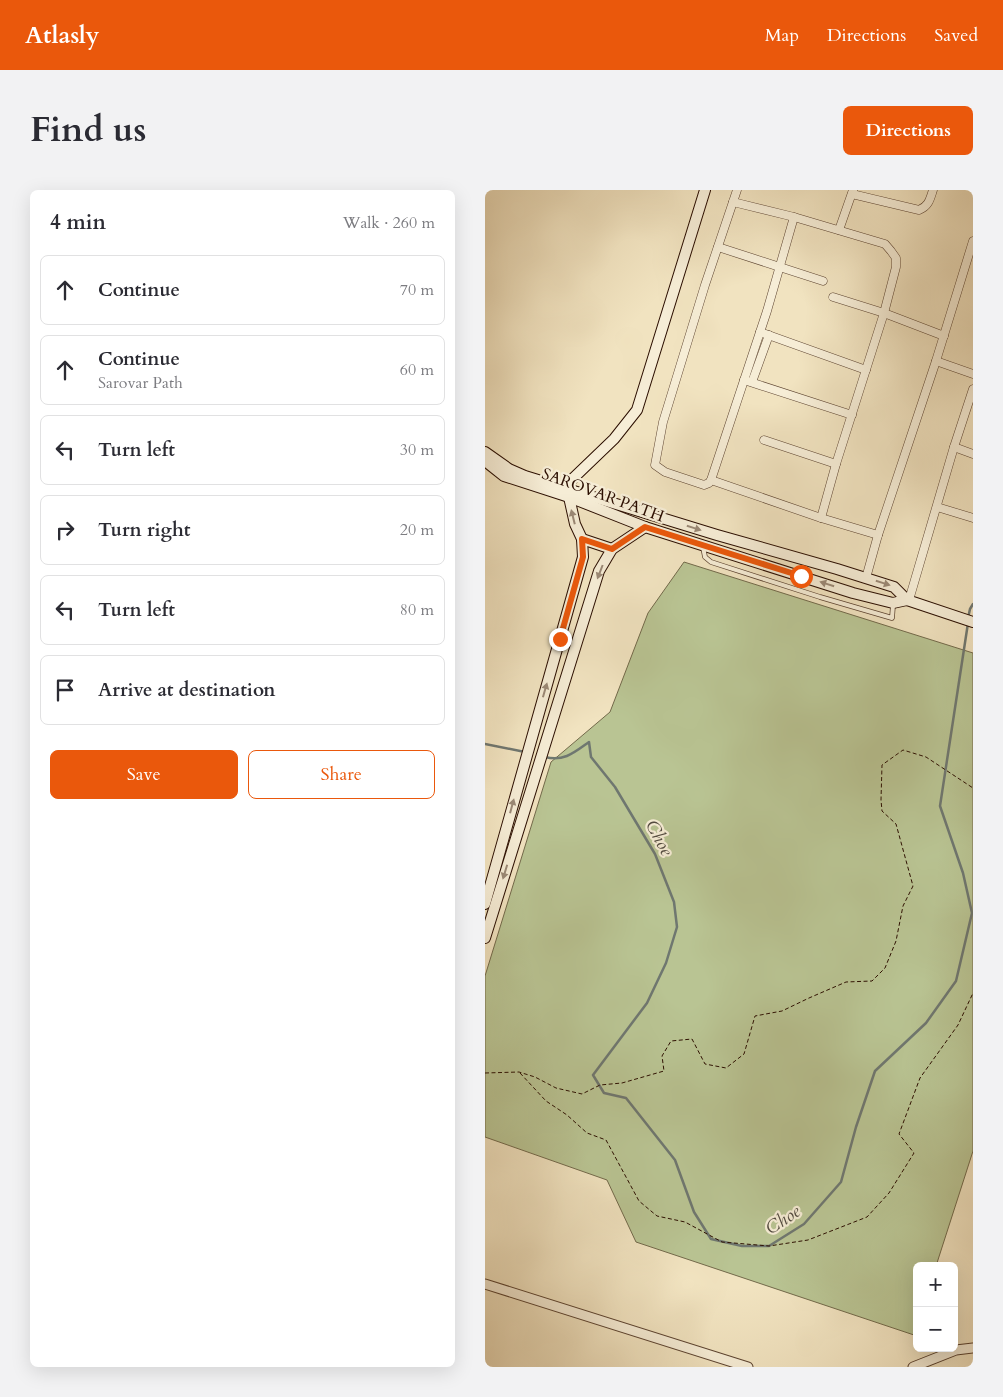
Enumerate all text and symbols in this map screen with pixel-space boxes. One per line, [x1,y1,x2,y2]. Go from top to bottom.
text: Atlasly [25,19,99,52]
text: Map [765,23,799,48]
text: Directions [827,23,906,48]
text: Saved [934,23,978,48]
text: Find us [30,106,146,154]
button: Directions [843,106,973,155]
text: 4 min [50,208,106,237]
text: Walk · 260 m [343,212,435,234]
icon: ahead [51,276,79,304]
text: Continue [98,277,180,303]
text: 70 m [400,279,434,301]
text: Continue [98,346,180,372]
icon: ahead [51,356,79,384]
text: 60 m [400,359,434,381]
text: Sarovar Path [98,372,183,394]
icon: left [51,436,79,464]
text: Turn left [98,437,175,463]
text: 30 m [400,439,434,461]
street label: SAROVAR PATH [539,463,667,527]
one-way arrow [569,509,577,524]
icon: right [51,516,79,544]
text: Turn right [98,517,190,543]
text: 20 m [400,519,434,541]
one-way arrow [686,525,701,533]
one-way arrow [595,565,603,579]
route start [790,565,813,588]
one-way arrow [819,580,834,588]
one-way arrow [876,580,891,588]
icon: left [51,596,79,624]
text: Turn left [98,597,175,623]
text: 80 m [400,599,434,621]
route end [549,628,572,651]
icon: arrive [51,676,79,704]
text: Arrive at destination [98,677,275,703]
one-way arrow [542,682,550,697]
button: Save [50,750,238,799]
button: Share [248,750,435,799]
one-way arrow [509,799,517,814]
water label: Choe [639,816,679,861]
one-way arrow [501,865,509,880]
water label: Choe [761,1199,806,1241]
map controls [913,1262,958,1352]
button: + [913,1262,958,1307]
button: − [913,1307,958,1352]

